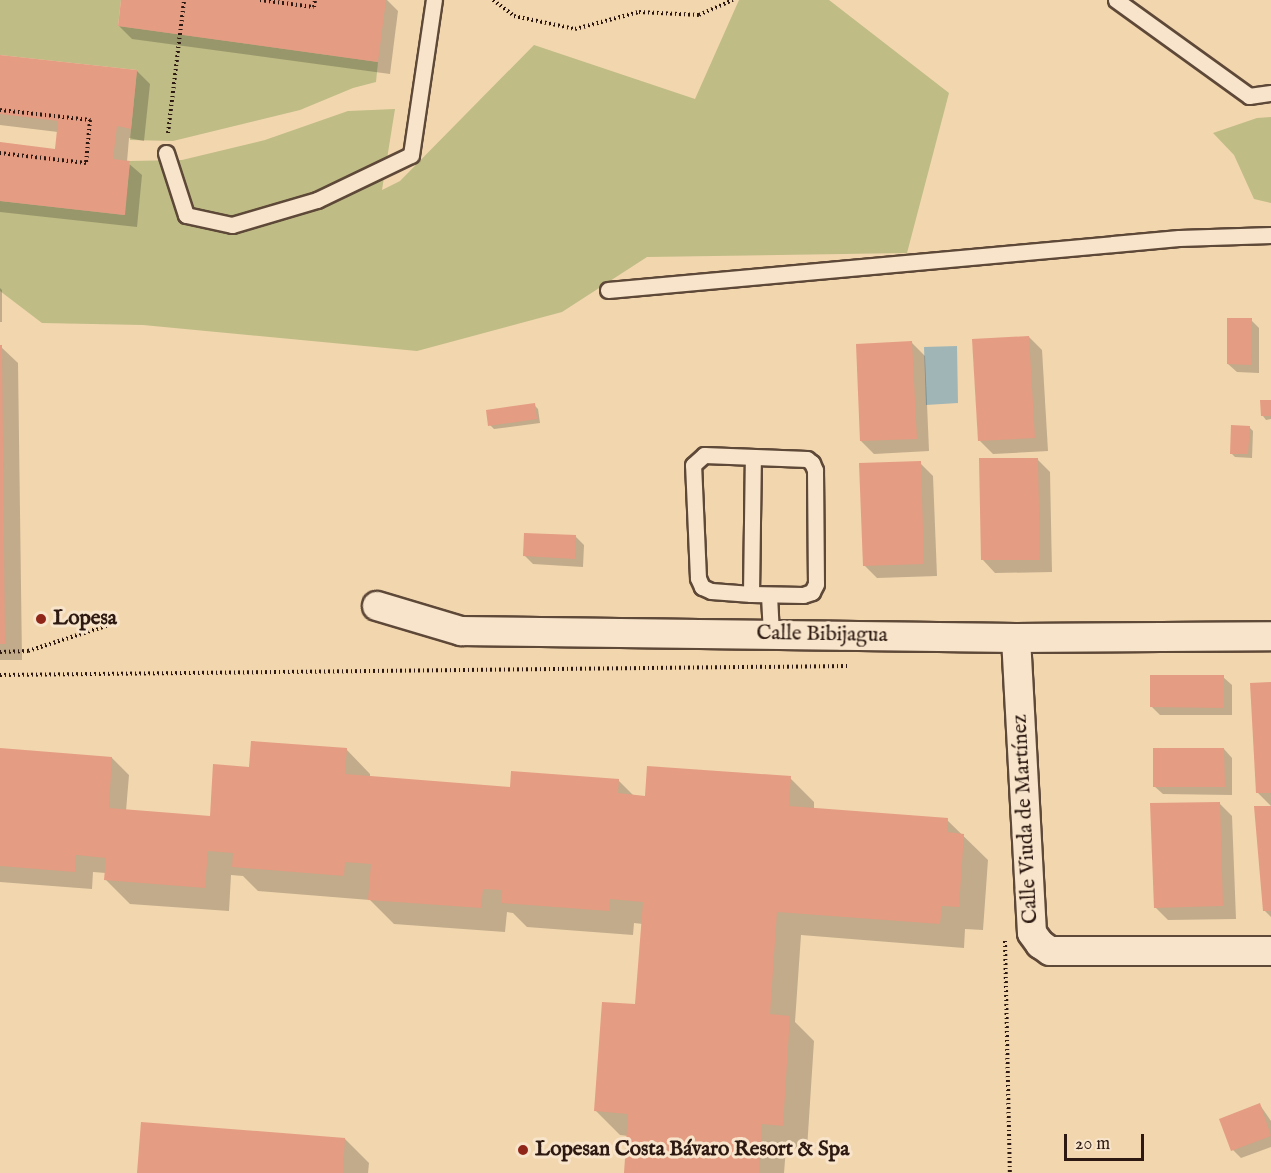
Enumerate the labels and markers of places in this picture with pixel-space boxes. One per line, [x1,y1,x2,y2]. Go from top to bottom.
place label: Lopesa [53,606,117,632]
marker: Lopesa [34,612,48,626]
place label: Lopesan Costa Bávaro Resort & Spa [535,1137,849,1163]
marker: Lopesan Costa Bávaro Resort & Spa [516,1143,530,1157]

